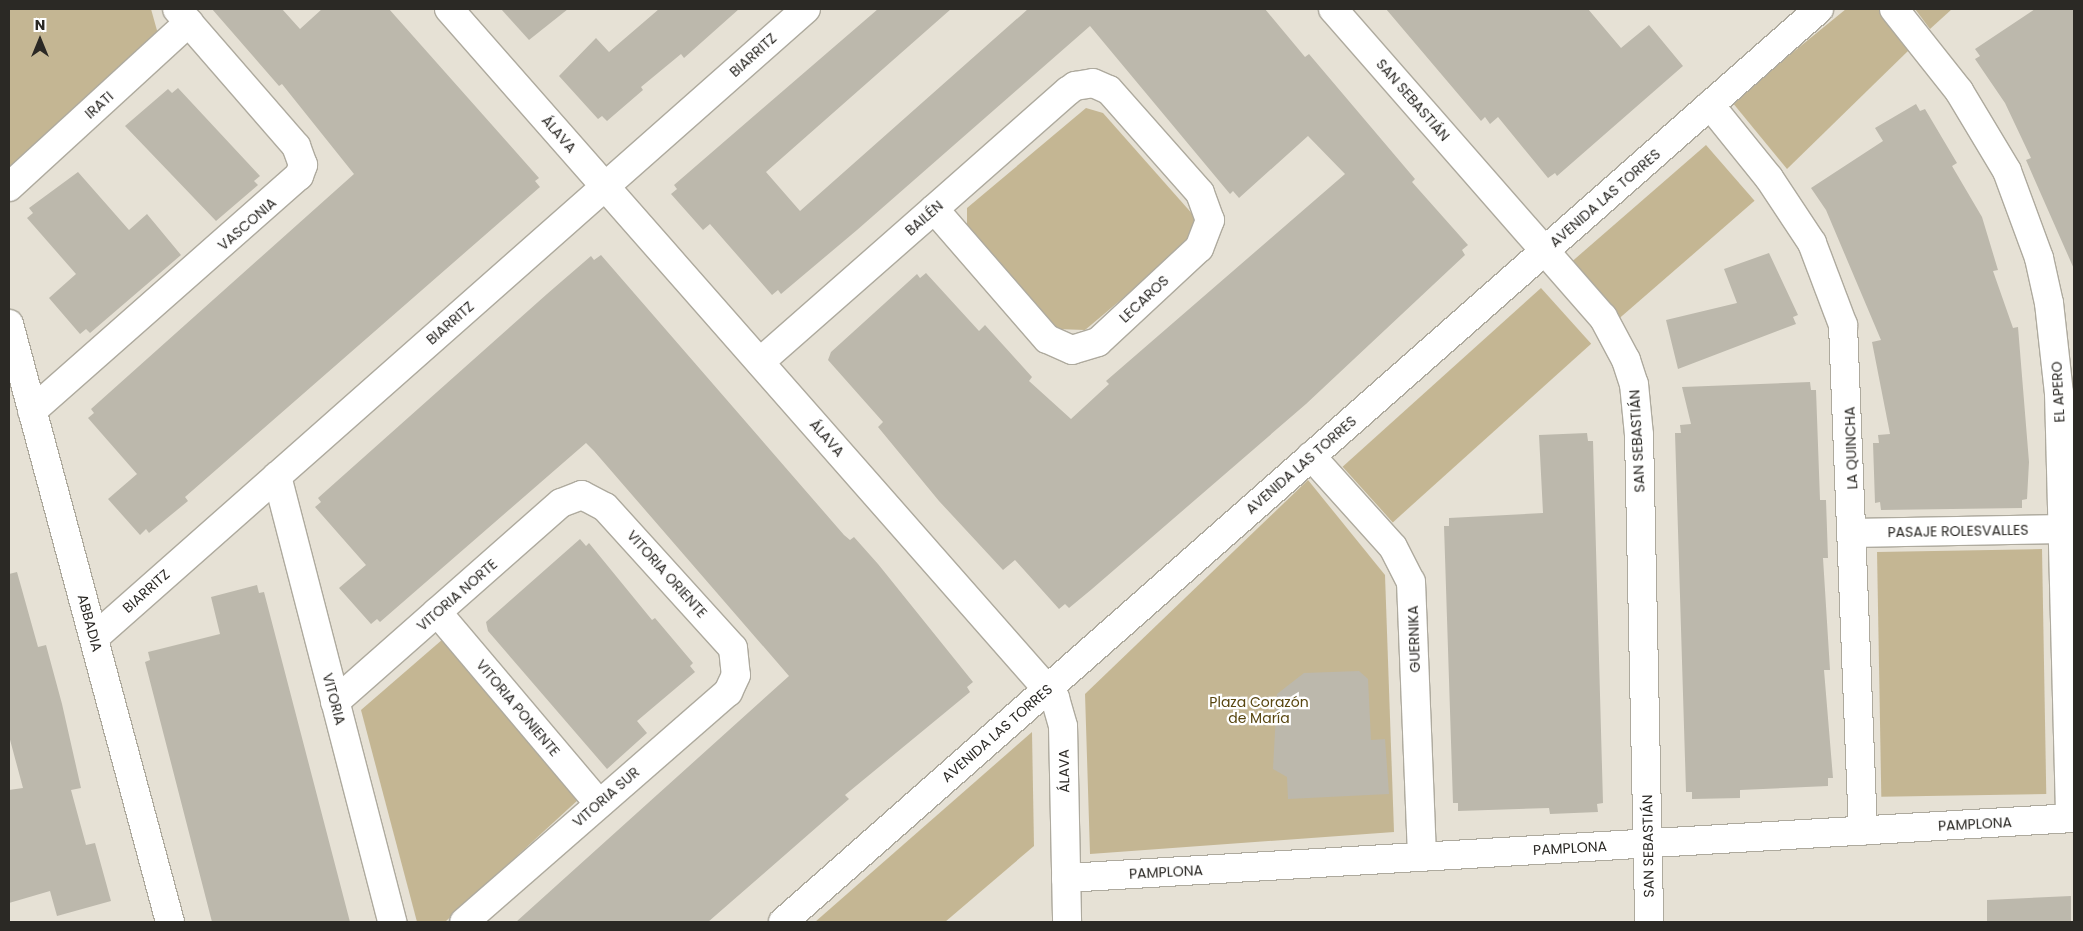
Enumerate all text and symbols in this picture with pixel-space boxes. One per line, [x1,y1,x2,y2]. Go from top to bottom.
north arrow [15,15,65,65]
text: N [35,15,45,35]
street label: BIARRITZ [726,30,780,80]
street label: SAN SEBASTIÁN [1373,56,1453,144]
street label: IRATI [81,88,117,122]
street label: ÁLAVA [538,112,580,156]
street label: AVENIDA LAS TORRES [1546,145,1664,251]
street label: VASCONIA [214,194,280,254]
street label: BAILÉN [902,197,946,239]
street label: LECAROS [1116,272,1172,326]
street label: BIARRITZ [423,298,477,348]
street label: EL APERO [2048,361,2068,423]
street label: SAN SEBASTIÁN [1626,389,1648,493]
street label: LA QUINCHA [1841,406,1861,490]
street label: AVENIDA LAS TORRES [1242,412,1360,518]
street label: ÁLAVA [806,416,848,460]
street label: PASAJE ROLESVALLES [1887,521,2029,541]
street label: VITORIA ORIENTE [624,527,710,621]
street label: VITORIA NORTE [413,556,501,634]
street label: BIARRITZ [119,566,173,616]
street label: ABBADIA [74,592,106,654]
street label: GUERNIKA [1404,605,1424,673]
street label: VITORIA PONIENTE [473,656,563,760]
street label: VITORIA [319,671,349,727]
street label: AVENIDA LAS TORRES [938,680,1056,786]
park label: Plaza Corazón de María [1209,694,1309,726]
street label: ÁLAVA [1055,749,1073,793]
street label: VITORIA SUR [569,764,643,830]
street label: SAN SEBASTIÁN [1639,794,1657,898]
street label: PAMPLONA [1938,814,2012,834]
street label: PAMPLONA [1533,838,1607,858]
street label: PAMPLONA [1129,862,1203,882]

